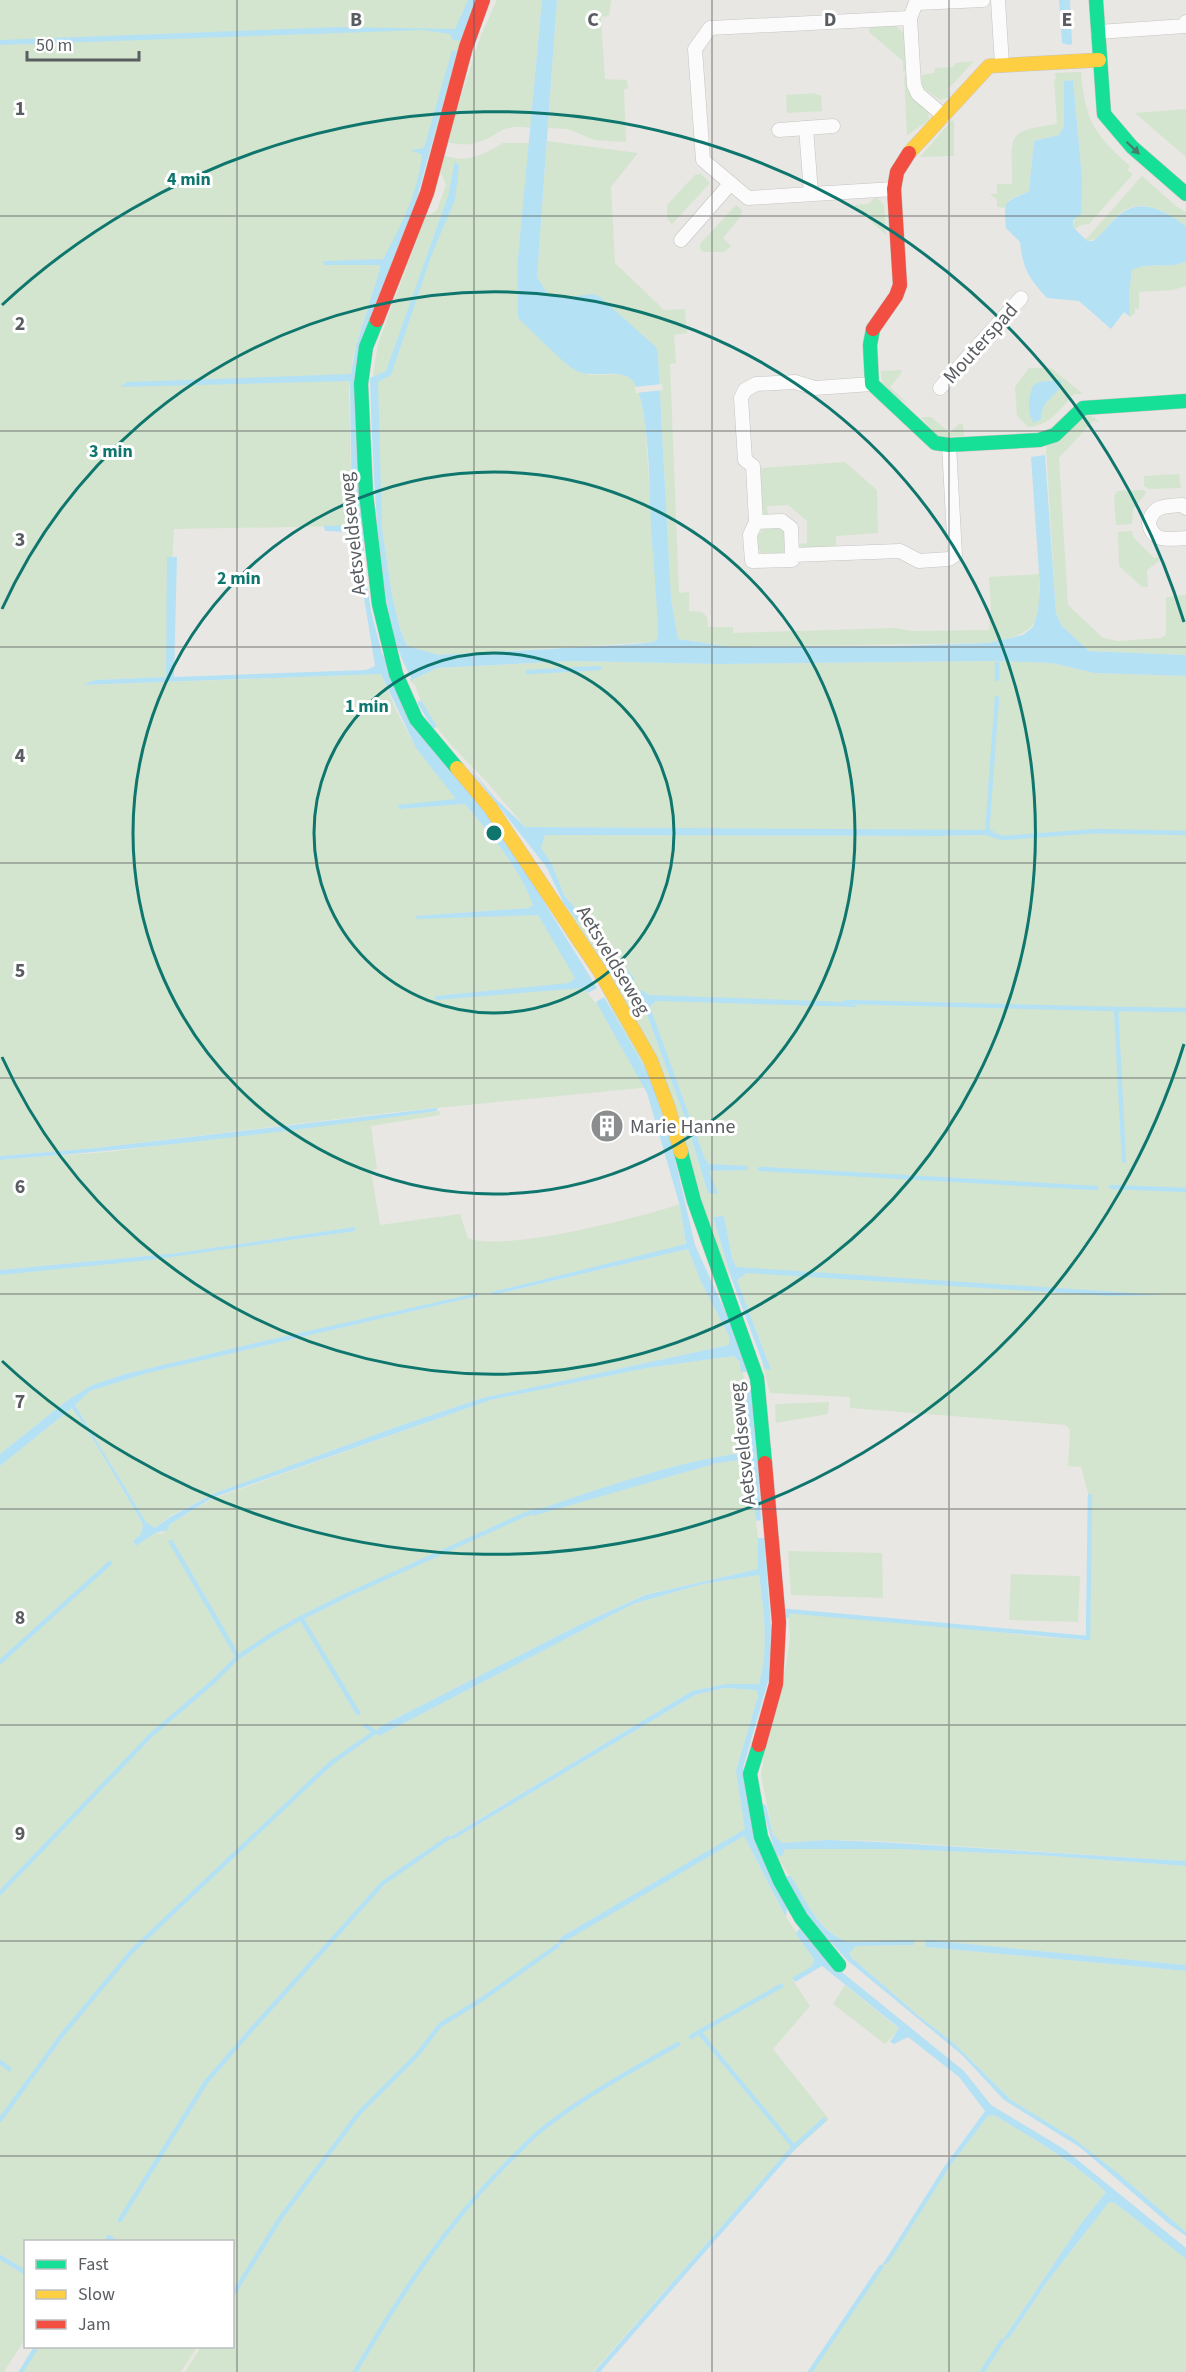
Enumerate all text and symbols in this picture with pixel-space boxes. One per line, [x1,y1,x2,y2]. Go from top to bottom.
text: B [350,6,362,34]
text: C [587,6,599,34]
text: D [824,6,836,34]
text: E [1062,6,1072,34]
scale bar [27,24,140,62]
text: 50 m [36,33,72,58]
text: 1 [15,95,25,123]
one-way arrow [1126,140,1140,154]
text: 4 min [167,167,211,192]
street label: Mouterspad [937,297,1025,390]
text: 2 [15,310,25,338]
text: 3 min [89,439,133,464]
street label: Aetsveldseweg [333,471,373,597]
text: 3 [15,526,25,554]
text: 2 min [217,566,261,591]
text: 1 min [345,694,389,719]
text: 4 [15,742,26,770]
centre of rings [484,823,504,843]
street label: Aetsveldseweg [569,900,657,1021]
text: 5 [15,957,25,985]
building icon: Marie Hanne [589,1108,625,1144]
place label: Marie Hanne [630,1113,735,1141]
text: 6 [15,1173,25,1201]
street label: Aetsveldseweg [723,1381,763,1507]
text: 7 [15,1388,25,1416]
text: 8 [15,1604,25,1632]
text: 9 [15,1820,25,1848]
legend [24,2240,234,2348]
text: Fast [78,2252,109,2277]
text: Slow [78,2282,115,2307]
text: Jam [78,2312,111,2337]

